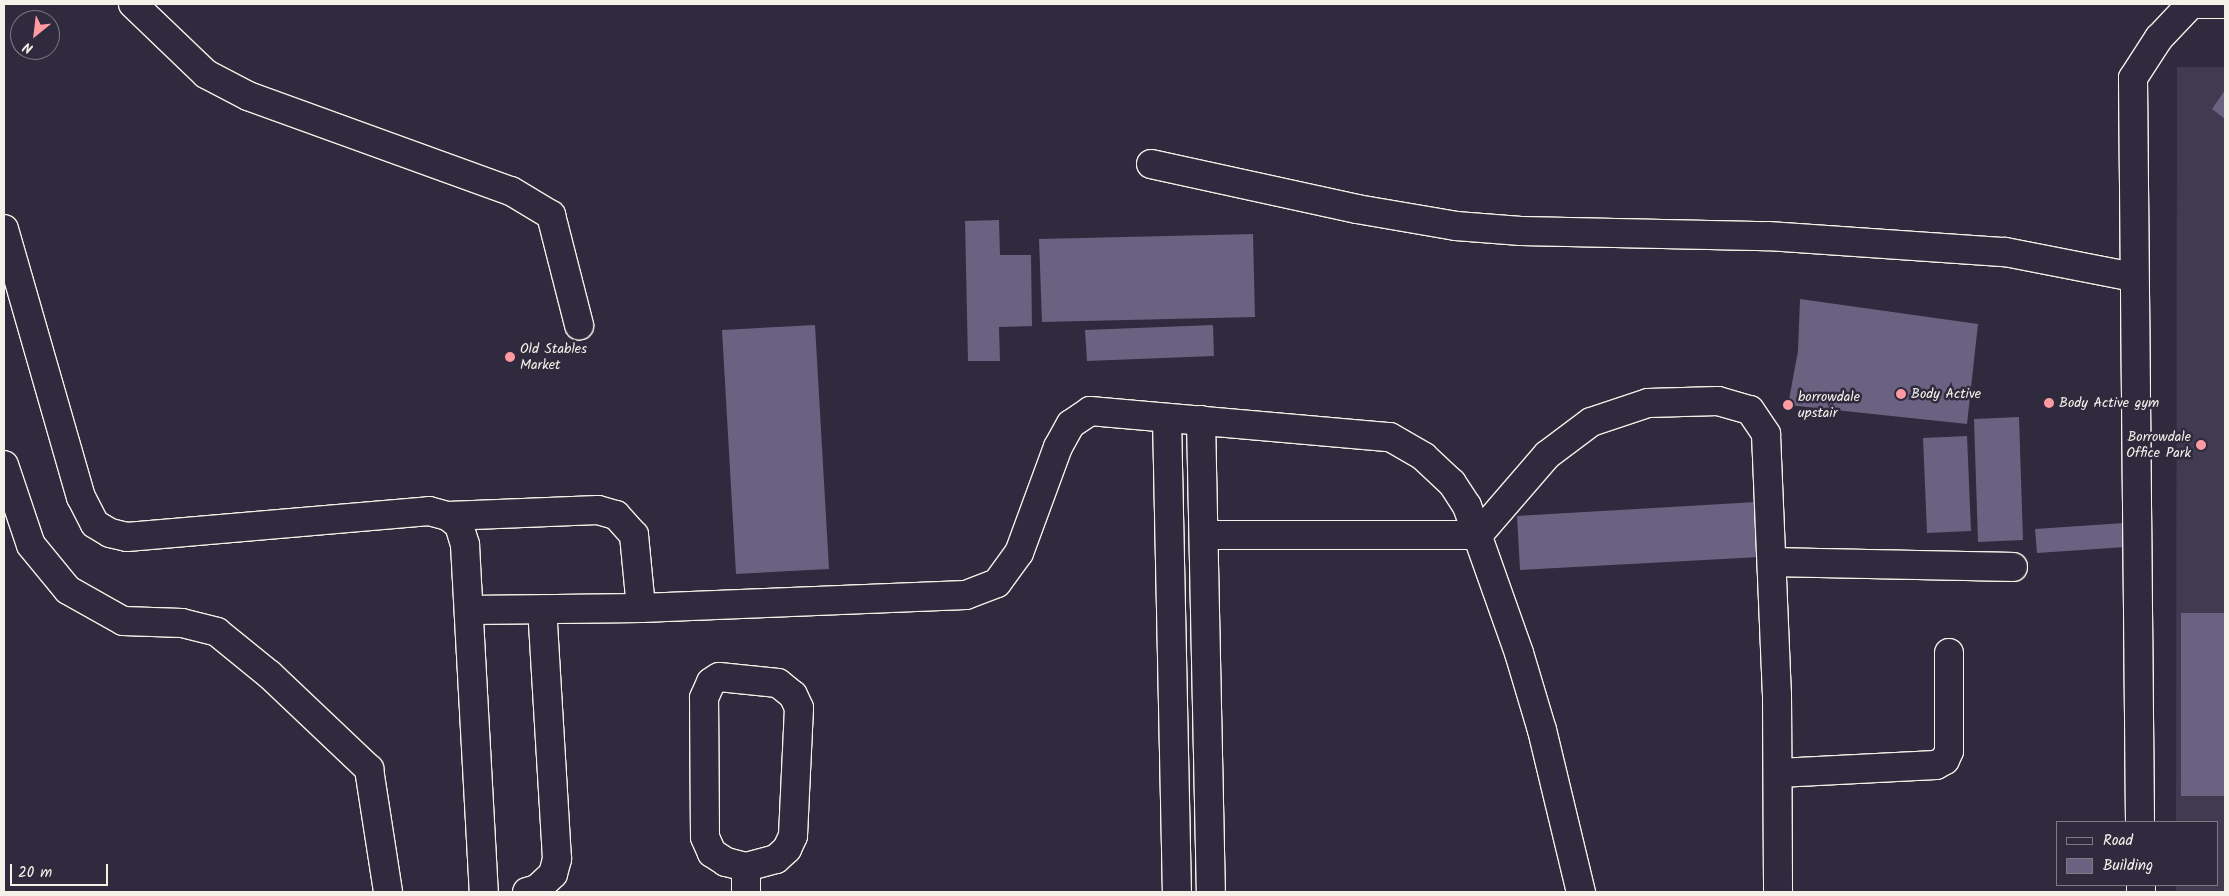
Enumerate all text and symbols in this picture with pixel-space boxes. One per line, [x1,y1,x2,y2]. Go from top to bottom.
north arrow [10,10,60,60]
text: N [19,35,37,59]
place label: Old Stables Market [520,341,587,374]
marker: Old Stables Market [504,351,516,363]
place label: Body Active [1911,386,1981,402]
marker: Body Active [1895,388,1907,400]
place label: borrowdale upstair [1798,389,1860,422]
place label: Body Active gym [2059,395,2159,411]
marker: Body Active gym [2043,397,2055,409]
marker: borrowdale upstair [1782,399,1794,411]
place label: Borrowdale Office Park [2126,429,2191,462]
marker: Borrowdale Office Park [2195,439,2207,451]
legend [2056,821,2219,886]
text: Road [2103,829,2133,853]
scale bar [12,854,110,886]
text: Building [2103,854,2153,878]
text: 20 m [18,861,52,885]

